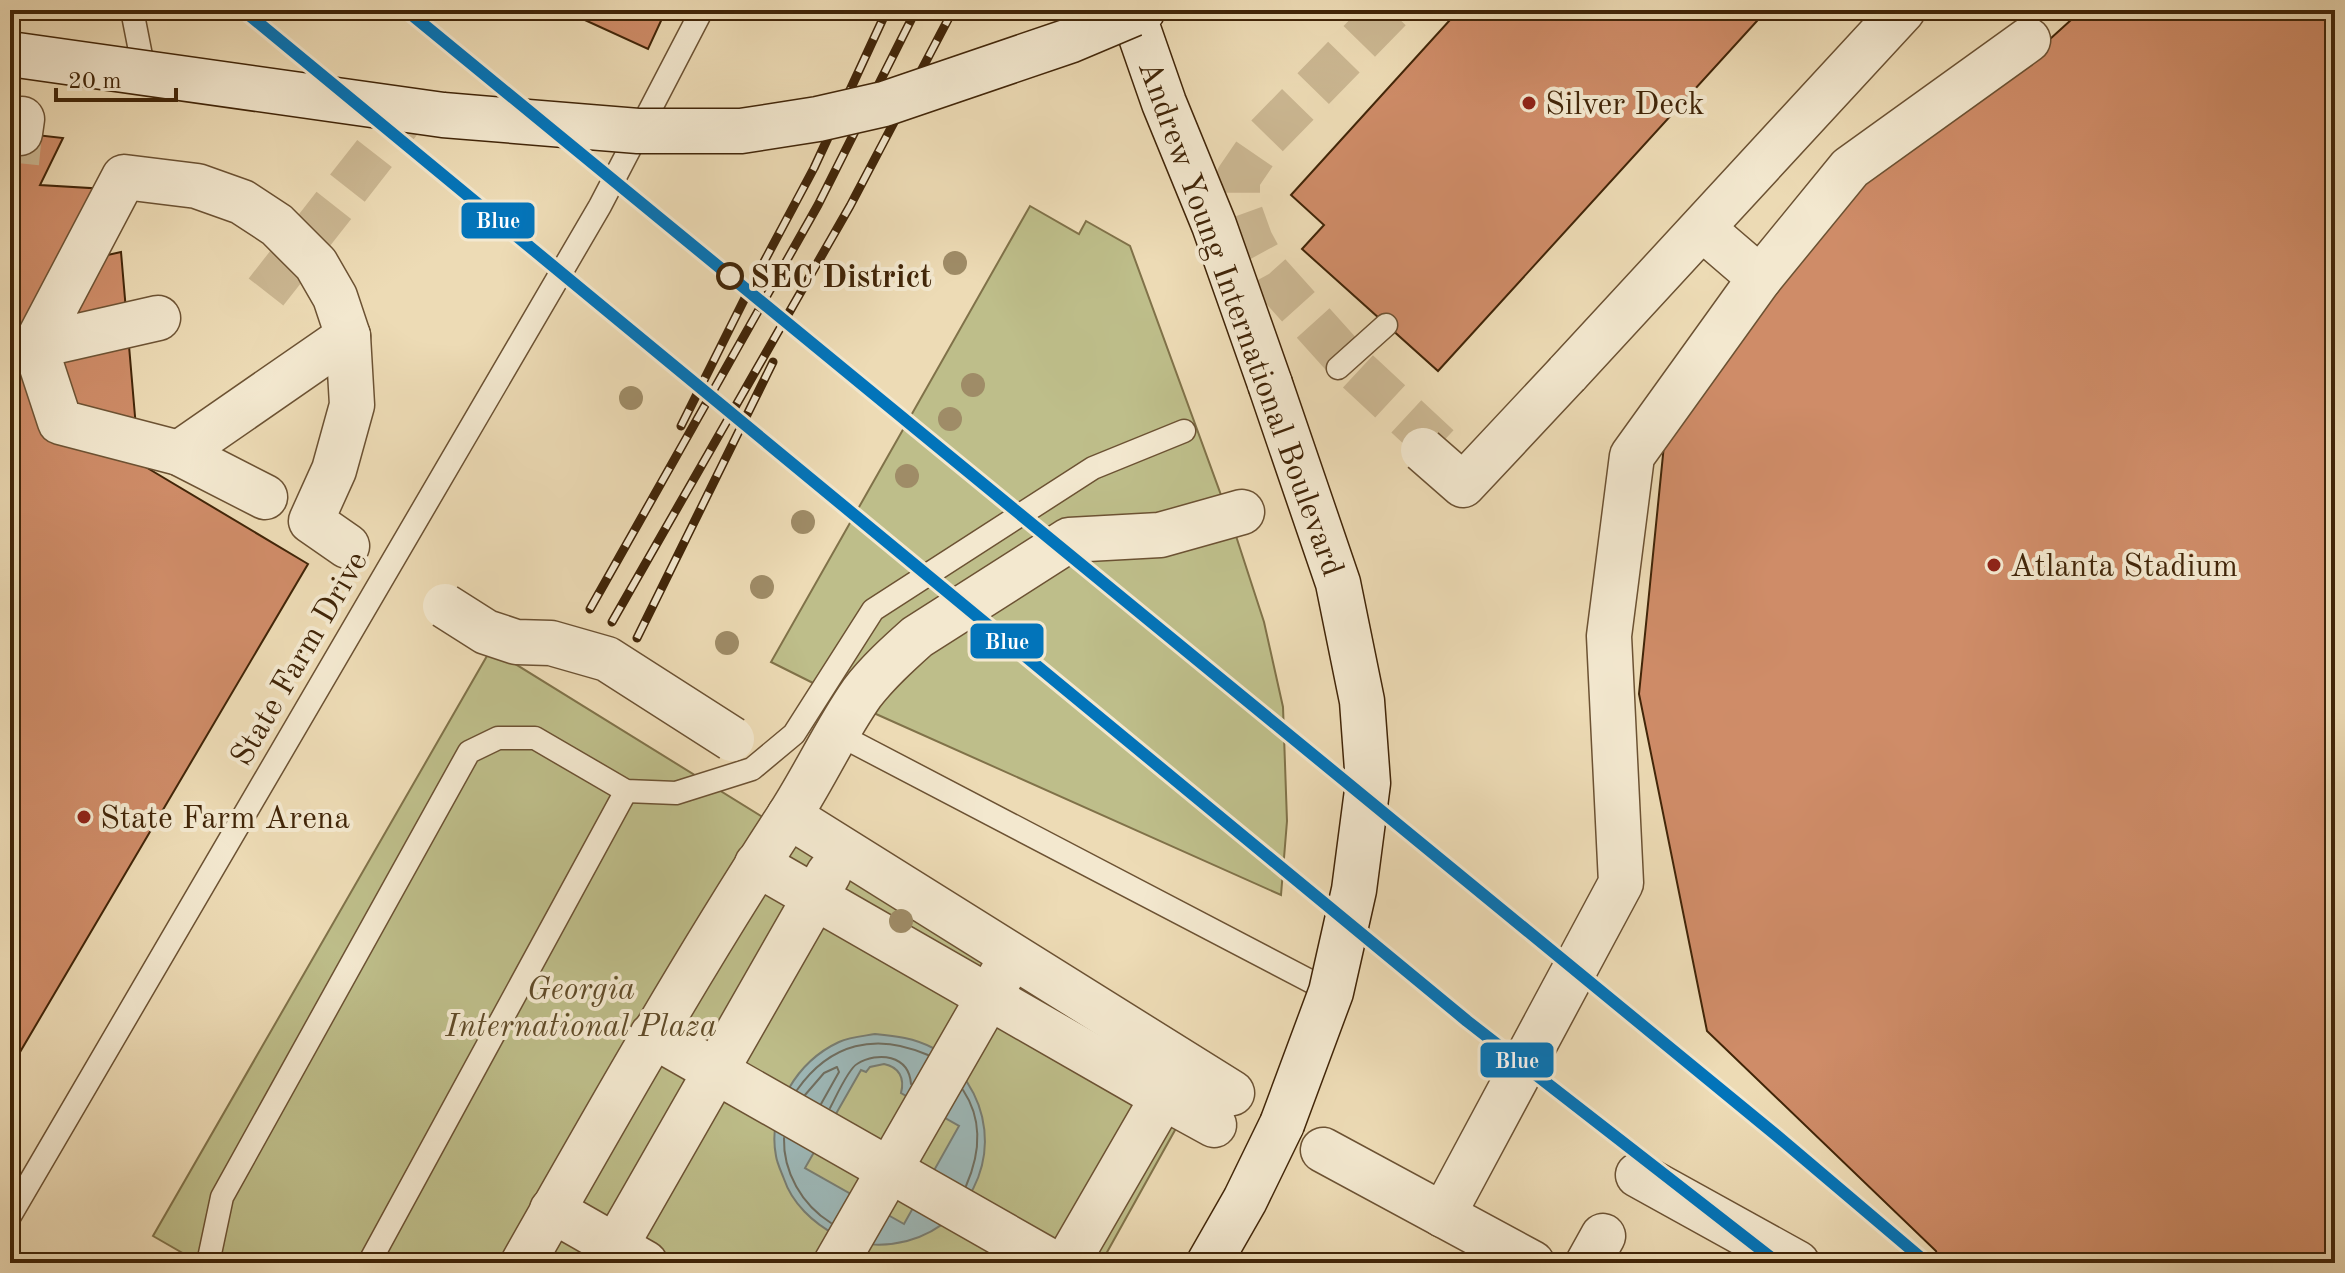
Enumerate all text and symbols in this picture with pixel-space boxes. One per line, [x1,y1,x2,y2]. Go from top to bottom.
scale bar [56,52,176,102]
street label: Andrew Young International Boulevard [1131,57,1348,581]
text: 20 m [68,70,122,94]
place label: Silver Deck [1545,90,1705,122]
marker: Silver Deck [1520,94,1538,112]
line badge: Blue [460,201,536,240]
text: Blue [476,211,520,233]
marker: SEC District [717,263,743,289]
place label: SEC District [750,263,932,295]
street label: State Farm Drive [226,547,375,772]
place label: Atlanta Stadium [2010,552,2238,584]
marker: Atlanta Stadium [1985,556,2003,574]
line badge: Blue [969,622,1045,660]
text: Blue [985,632,1029,654]
place label: State Farm Arena [100,804,350,836]
marker: State Farm Arena [75,808,93,826]
park label: Georgia International Plaza [444,975,717,1044]
line badge: Blue [1479,1041,1555,1079]
text: Blue [1495,1051,1539,1073]

